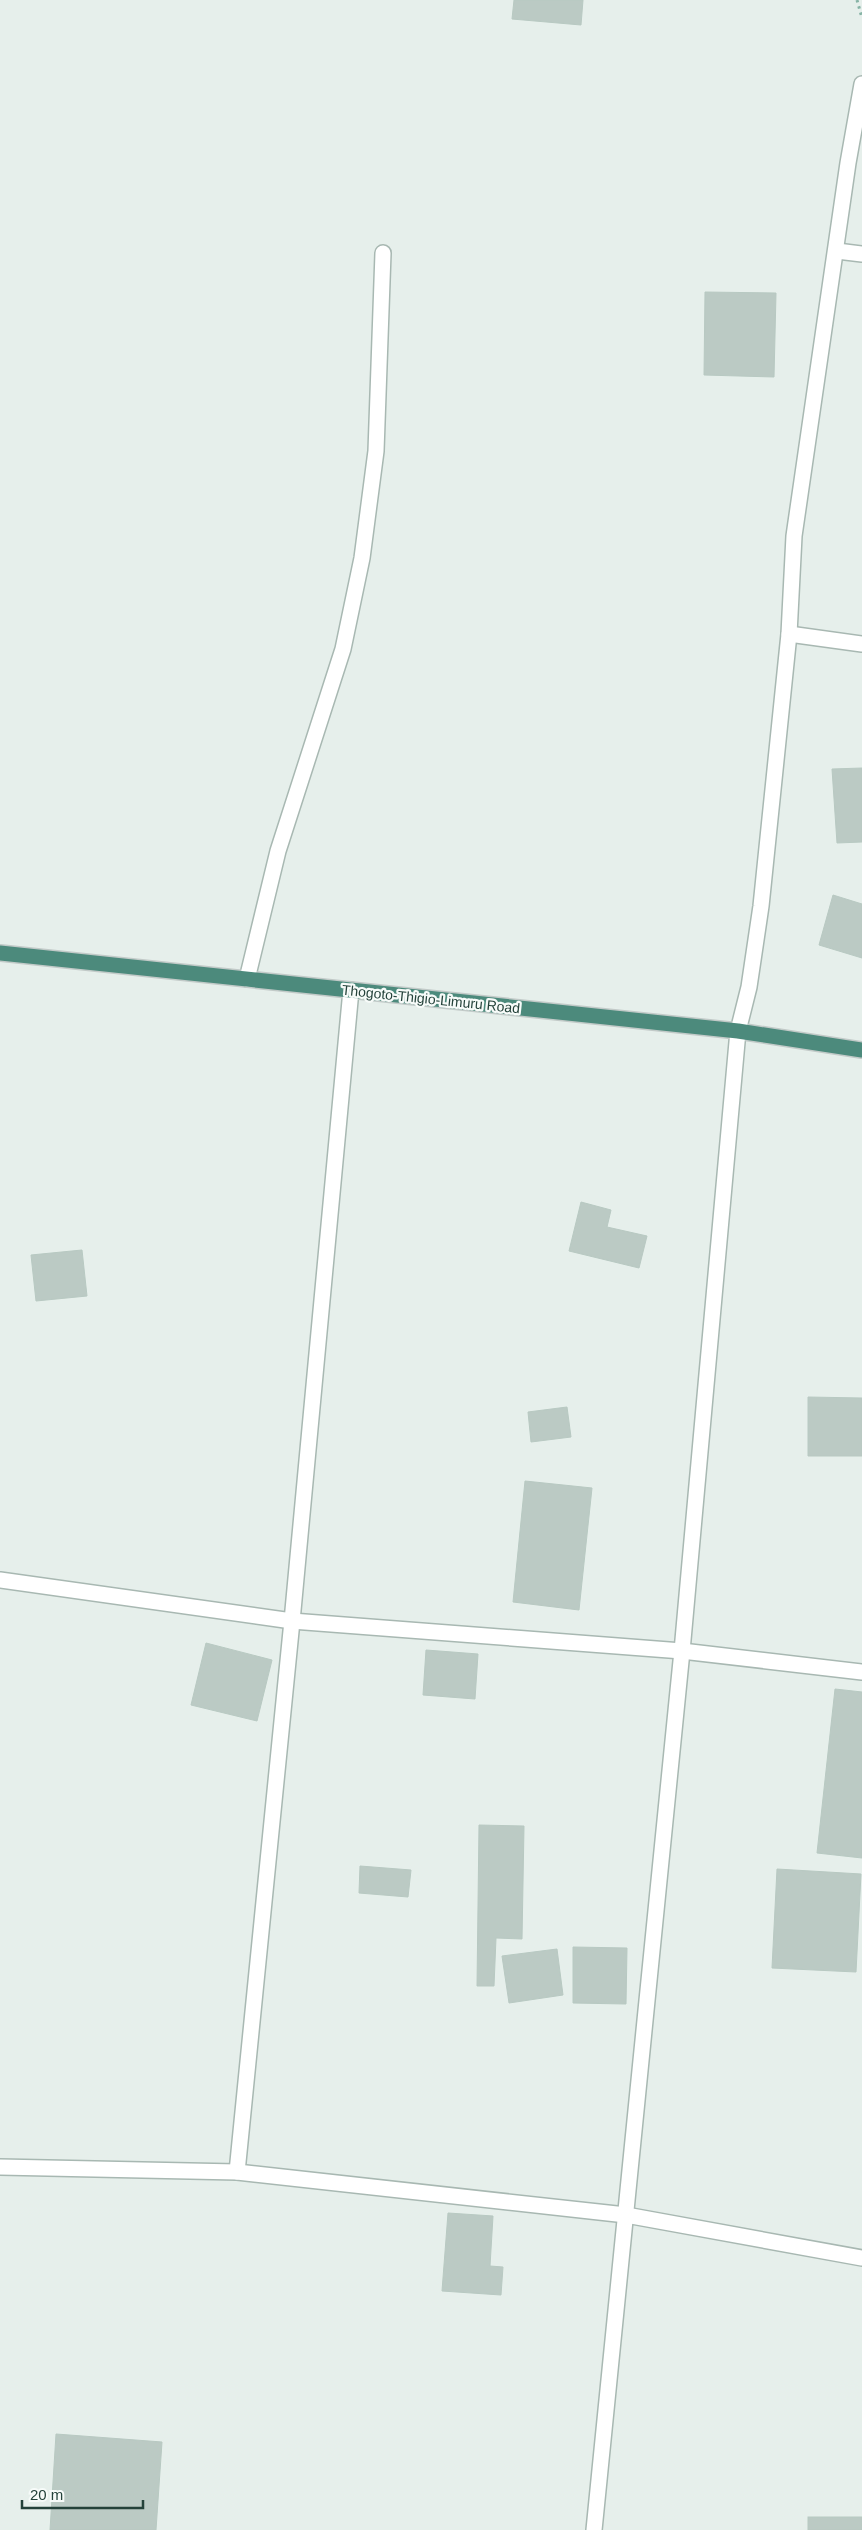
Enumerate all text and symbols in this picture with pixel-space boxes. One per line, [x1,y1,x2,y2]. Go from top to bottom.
street label: Thogoto-Thigio-Limuru Road [341,982,521,1016]
scale bar [22,2478,144,2510]
text: 20 m [30,2486,63,2503]

